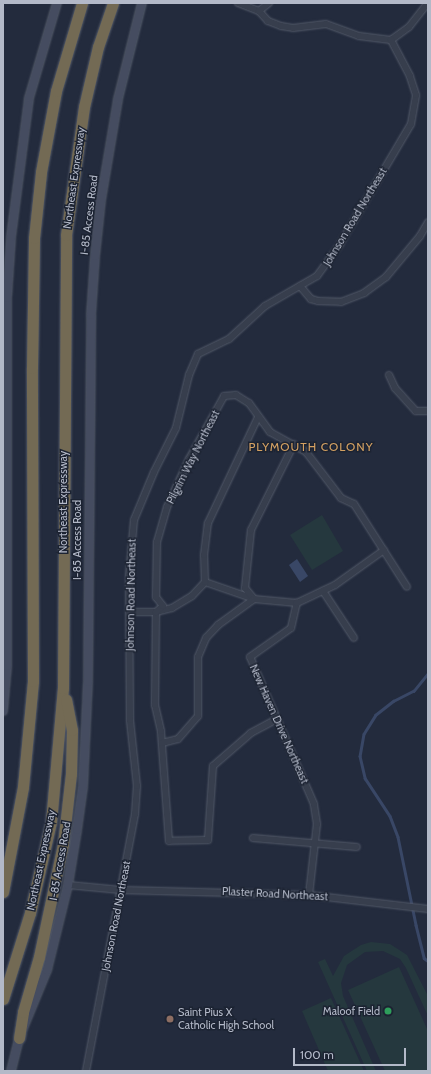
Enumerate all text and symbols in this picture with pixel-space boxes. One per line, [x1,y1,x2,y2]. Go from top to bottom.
street label: Northeast Expressway [60,126,88,230]
street label: Johnson Road Northeast [320,165,390,269]
street label: I-85 Access Road [78,174,100,256]
street label: Pilgrim Way Northeast [164,408,222,506]
district label: PLYMOUTH COLONY [248,440,374,454]
street label: Northeast Expressway [56,451,70,553]
street label: I-85 Access Road [70,500,84,580]
street label: Johnson Road Northeast [123,539,139,651]
street label: New Haven Drive Northeast [247,662,311,786]
street label: Northeast Expressway [24,809,58,911]
street label: I-85 Access Road [47,820,73,902]
street label: Johnson Road Northeast [99,860,133,972]
street label: Plaster Road Northeast [222,885,328,903]
place label: Maloof Field [323,1004,380,1018]
place label: Saint Pius X Catholic High School [178,1006,274,1032]
marker: Maloof Field [383,1006,393,1016]
marker: Saint Pius X Catholic High School [165,1014,175,1024]
scale bar [295,1040,408,1066]
text: 100 m [300,1047,334,1062]

